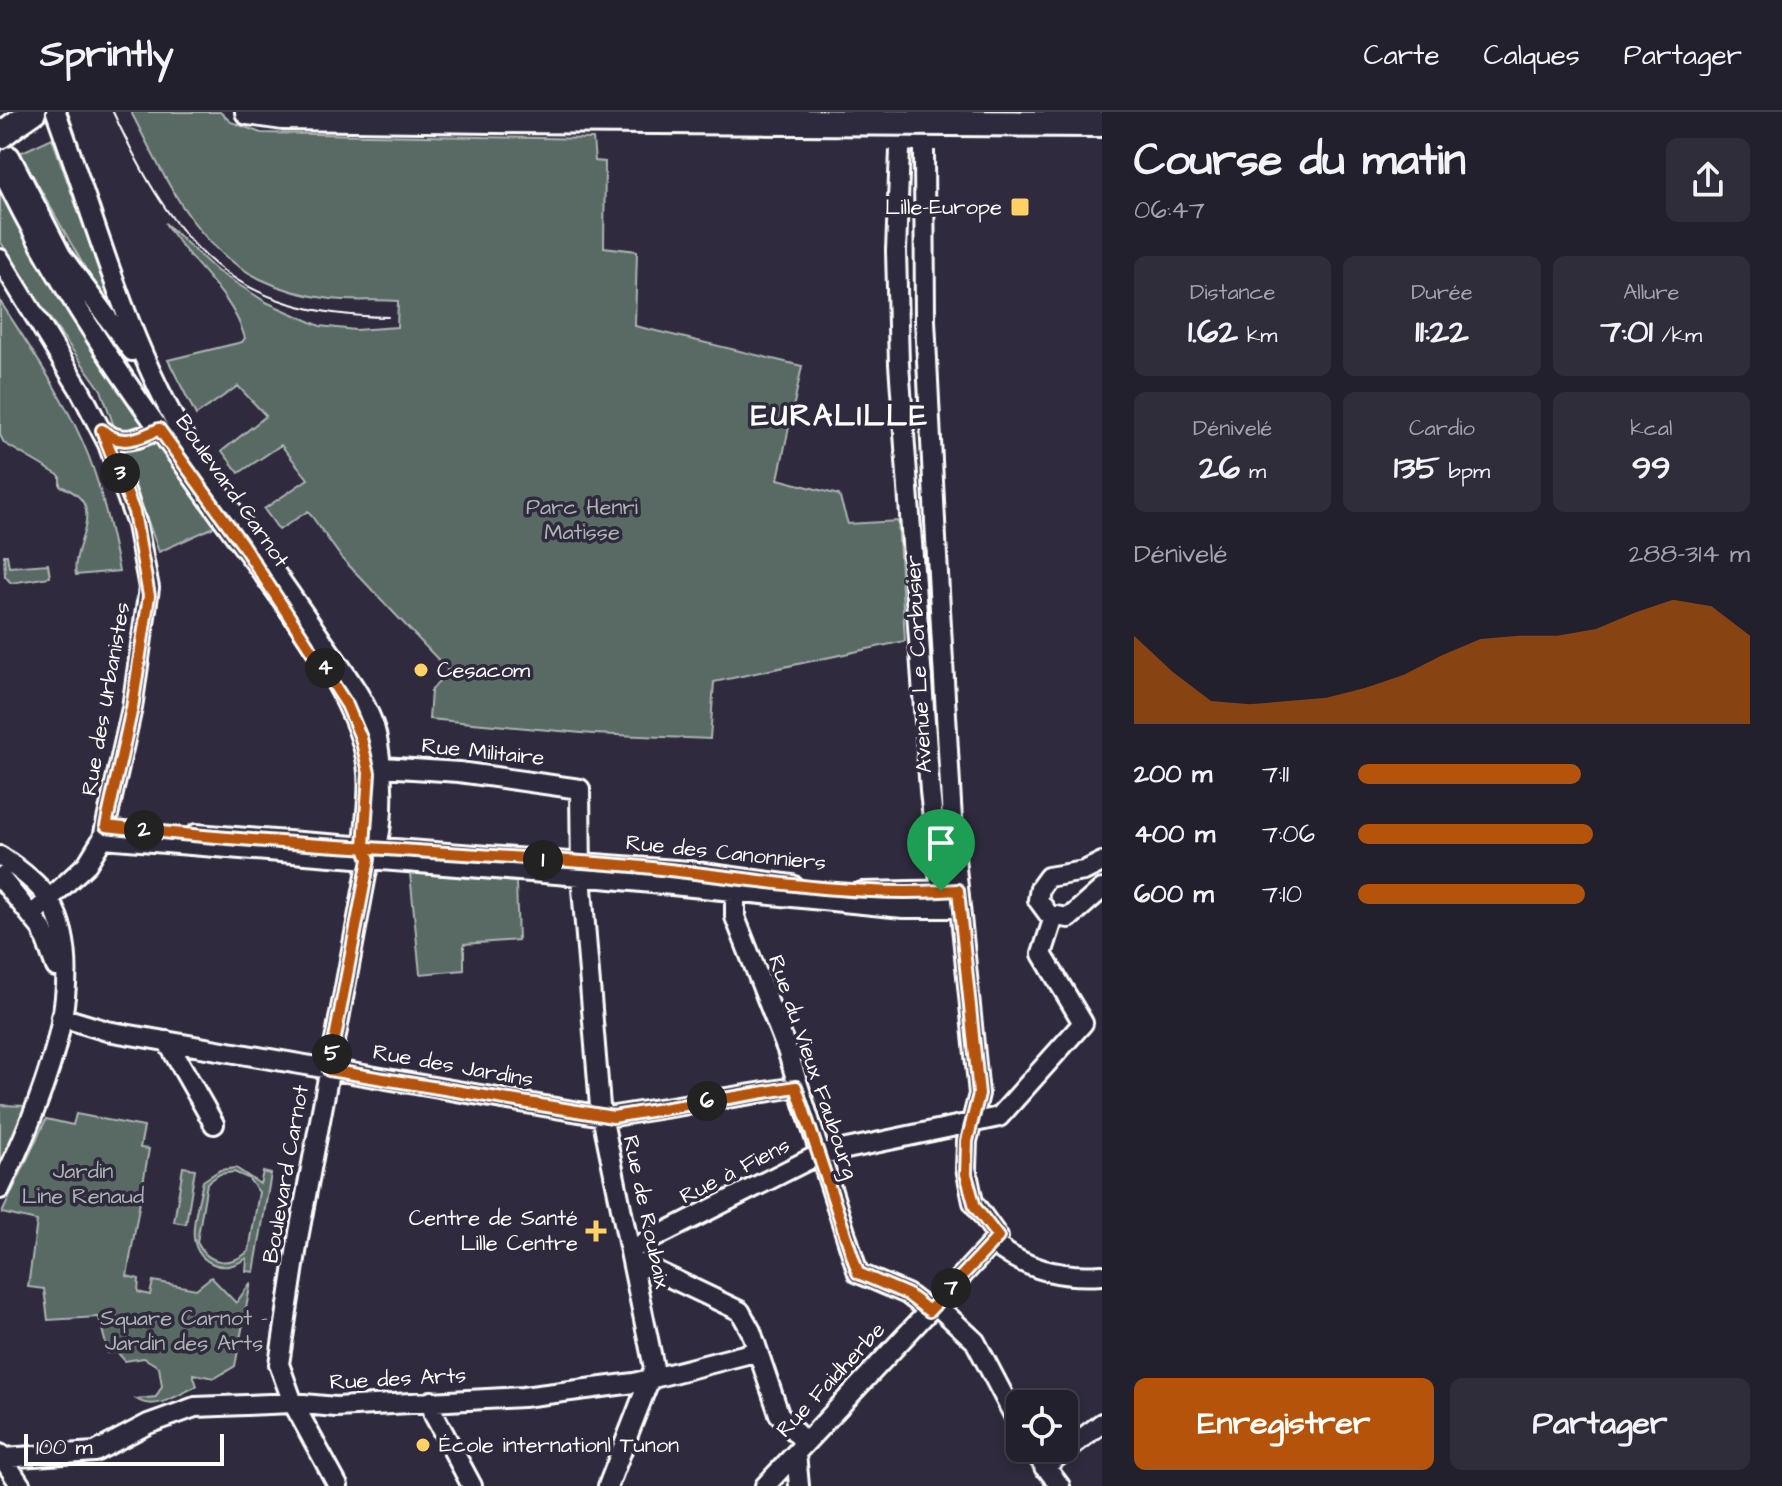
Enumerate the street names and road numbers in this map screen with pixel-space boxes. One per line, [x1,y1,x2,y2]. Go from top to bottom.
street label: Boulevard Carnot [168,408,297,574]
street label: Avenue Le Corbusier [898,554,940,774]
street label: Rue des Urbanistes [74,600,138,798]
street label: Rue Militaire [420,730,546,774]
street label: Rue des Canonniers [624,827,828,879]
street label: Rue du Vieux Faubourg [759,951,866,1184]
street label: Rue des Jardins [370,1037,536,1095]
street label: Boulevard Carnot [255,1082,317,1266]
street label: Rue à Fiens [674,1130,796,1212]
street label: Rue de Roubaix [615,1132,678,1292]
street label: Rue Faidherbe [769,1315,893,1445]
street label: Rue des Arts [329,1360,467,1398]

